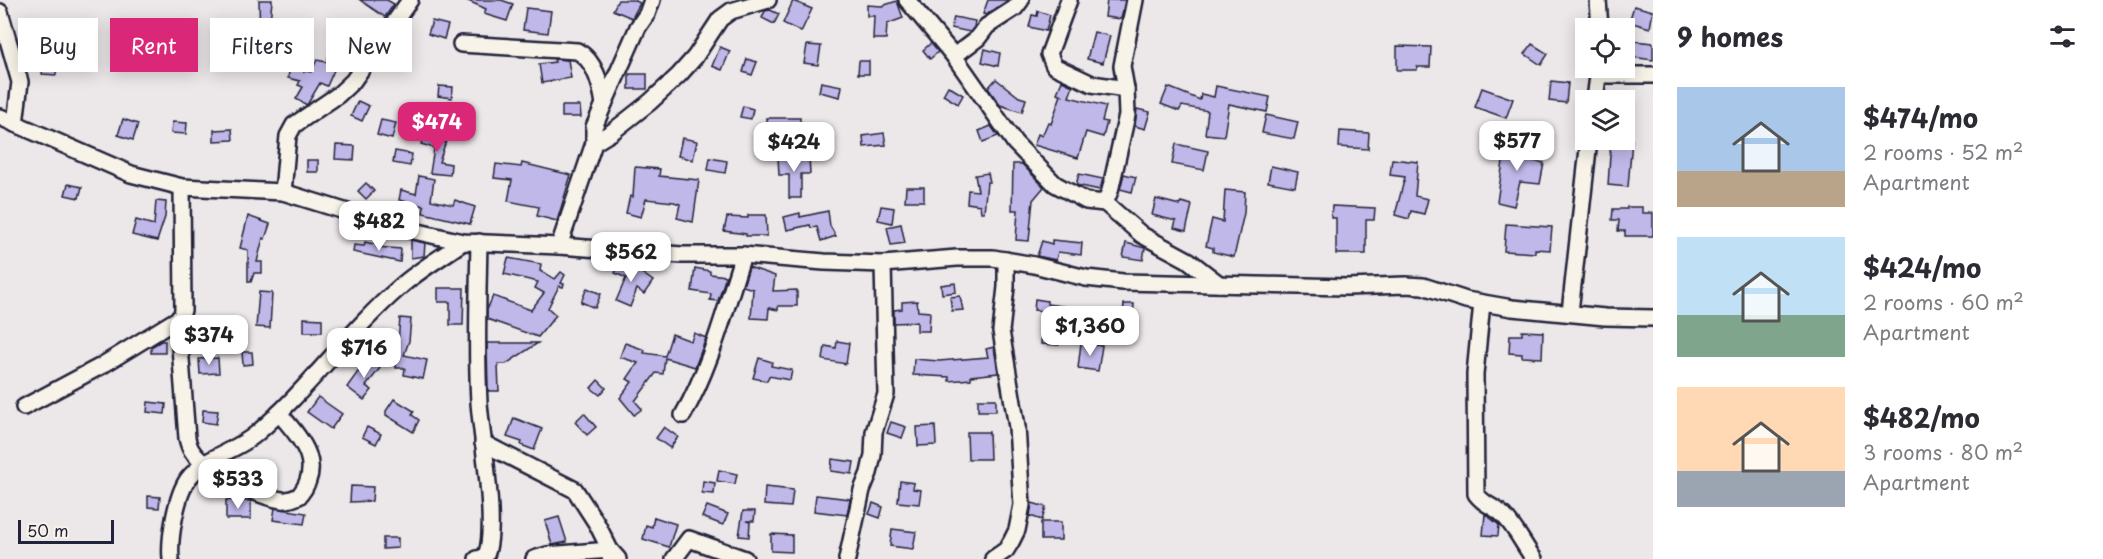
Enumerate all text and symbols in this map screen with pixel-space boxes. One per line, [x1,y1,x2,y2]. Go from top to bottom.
text: 9 homes [1677,17,1783,56]
chip: Buy [18,18,98,72]
chip: Rent [110,18,198,72]
chip: Filters [210,18,314,72]
chip: New [326,18,412,72]
map controls [1575,18,1635,150]
button: locate [1575,18,1635,78]
icon: filters [2046,20,2079,53]
button: layers [1575,90,1635,150]
text: $474/mo [1863,98,1978,137]
pin: $474 [401,102,473,153]
text: $474 [412,106,462,136]
icon: home [1725,111,1797,183]
pin: $577 [1481,121,1553,172]
pin: $424 [758,122,830,173]
text: $577 [1493,125,1541,155]
text: $424 [768,126,820,156]
text: 2 rooms · 52 m² [1863,137,2023,167]
text: Apartment [1863,167,1970,197]
pin: $482 [343,201,415,252]
text: $482 [353,205,405,235]
pin: $562 [595,232,667,283]
text: $562 [605,236,657,266]
text: $424/mo [1863,248,1981,287]
icon: home [1725,261,1797,333]
text: 2 rooms · 60 m² [1863,287,2024,317]
pin: $1,360 [1041,306,1139,357]
text: $1,360 [1055,310,1125,340]
pin: $374 [173,315,245,366]
text: Apartment [1863,317,1970,347]
text: $374 [184,319,234,349]
pin: $716 [328,328,400,379]
text: $716 [341,332,387,362]
text: $482/mo [1863,398,1980,437]
icon: home [1725,411,1797,483]
text: 3 rooms · 80 m² [1863,437,2023,467]
pin: $533 [202,459,274,510]
text: $533 [212,463,264,493]
text: Apartment [1863,467,1970,497]
scale bar [18,517,114,544]
text: 50 m [27,518,68,542]

